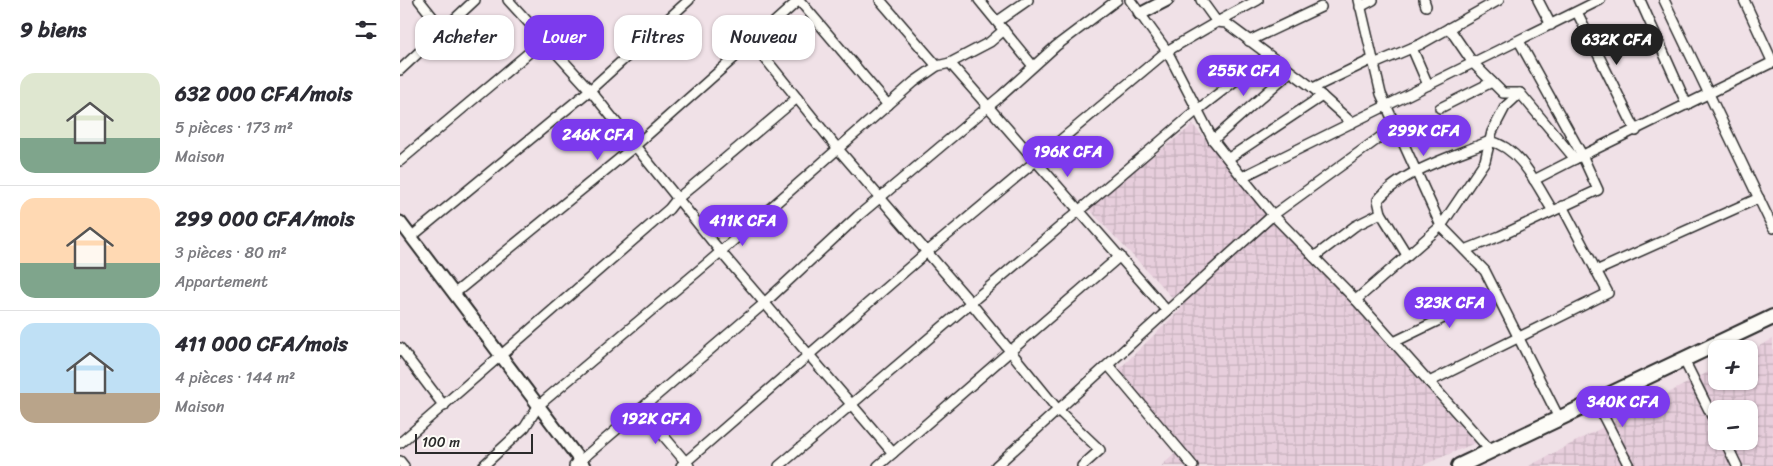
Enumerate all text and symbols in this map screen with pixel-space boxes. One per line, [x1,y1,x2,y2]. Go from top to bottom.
text: 9 biens [20,11,86,49]
chip: Acheter [415,15,514,60]
chip: Louer [524,15,604,60]
chip: Filtres [614,15,702,60]
chip: Nouveau [712,15,815,60]
icon: filters [352,16,380,44]
pin: 632K CFA [1565,23,1669,66]
text: 632K CFA [1582,25,1652,54]
pin: 255K CFA [1192,54,1296,97]
text: 255K CFA [1208,56,1280,85]
text: 632 000 CFA/mois [175,75,352,113]
icon: home [60,93,120,153]
text: 5 pièces · 173 m² [175,113,293,142]
pin: 299K CFA [1372,114,1476,157]
text: 299K CFA [1388,116,1460,145]
pin: 246K CFA [546,119,650,161]
text: 246K CFA [562,120,634,149]
pin: 196K CFA [1016,136,1120,178]
text: 196K CFA [1034,137,1102,166]
text: Maison [175,142,224,171]
text: 299 000 CFA/mois [175,200,355,238]
pin: 411K CFA [691,204,795,247]
text: 411K CFA [710,206,776,235]
icon: home [60,218,120,278]
text: 3 pièces · 80 m² [175,238,287,267]
text: Appartement [175,267,268,296]
pin: 323K CFA [1398,286,1502,329]
text: 323K CFA [1415,288,1485,317]
text: 411 000 CFA/mois [175,325,348,363]
map controls [1708,340,1758,450]
button: + [1708,340,1758,390]
icon: home [60,343,120,403]
text: 4 pièces · 144 m² [175,363,295,392]
pin: 340K CFA [1571,386,1675,428]
text: 340K CFA [1587,387,1659,416]
text: Maison [175,392,224,421]
button: − [1708,400,1758,450]
pin: 192K CFA [604,402,708,445]
text: 192K CFA [621,404,691,433]
text: 100 m [422,430,460,455]
scale bar [415,431,532,454]

